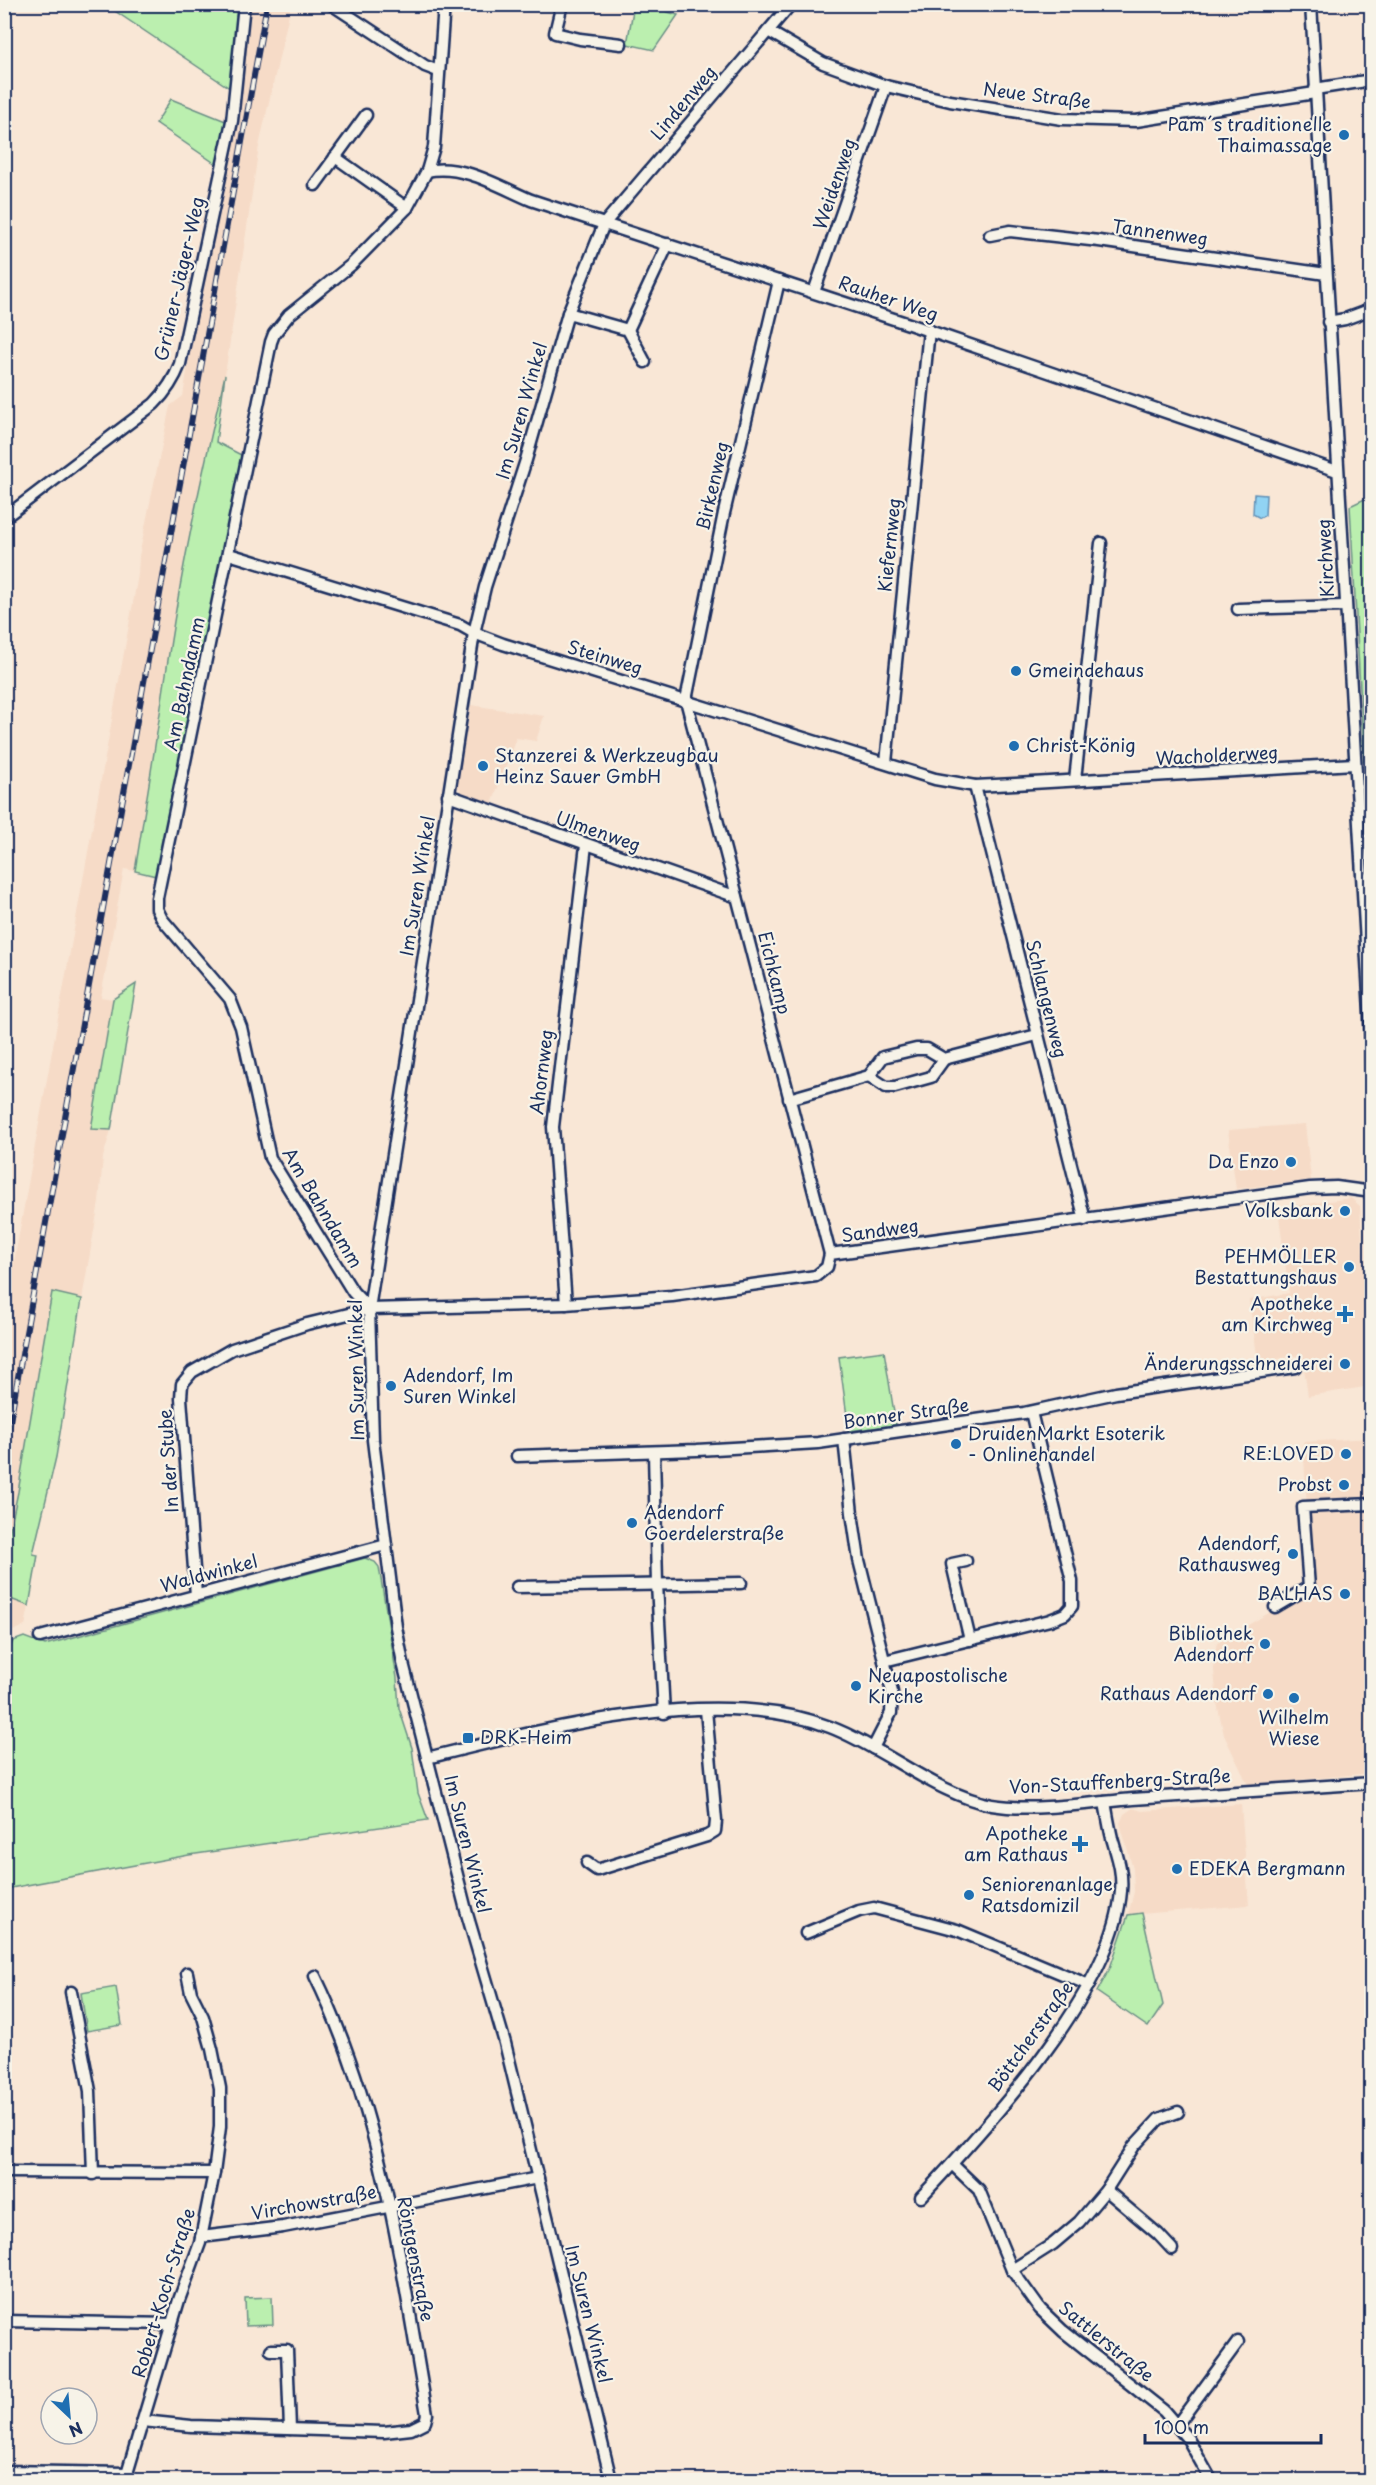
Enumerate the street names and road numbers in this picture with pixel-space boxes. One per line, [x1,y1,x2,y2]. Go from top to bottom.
street label: Lindenweg [643,59,722,145]
street label: Neue Straße [982,75,1093,115]
street label: Weidenweg [805,134,862,233]
street label: Grüner-Jäger-Weg [147,194,211,363]
street label: Tannenweg [1111,211,1210,252]
street label: Rauher Weg [835,268,942,327]
street label: Im Suren Winkel [488,339,553,482]
street label: Birkenweg [688,438,735,533]
street label: Kiefernweg [870,497,907,593]
street label: Kirchweg [1309,518,1340,598]
street label: Am Bahndamm [156,614,211,753]
street label: Steinweg [565,632,646,681]
street label: Wacholderweg [1155,738,1279,771]
street label: Ulmenweg [552,803,645,858]
street label: Im Suren Winkel [392,814,441,958]
street label: Eichkamp [752,928,799,1017]
street label: Schlangenweg [1020,936,1075,1061]
street label: Ahornweg [522,1028,559,1116]
street label: Am Bahndamm [277,1142,370,1273]
street label: Sandweg [839,1211,920,1248]
street label: Im Suren Winkel [341,1299,370,1441]
street label: Bonner Straße [841,1390,971,1435]
street label: In der Stube [150,1408,185,1514]
street label: Waldwinkel [157,1547,260,1598]
street label: Von-Stauffenberg-Straße [1008,1761,1231,1800]
street label: Im Suren Winkel [438,1772,499,1916]
street label: Böttcherstraße [980,1975,1079,2097]
street label: Virchowstraße [249,2177,378,2226]
street label: Röntgenstraße [391,2194,442,2324]
street label: Robert-Koch-Straße [124,2204,201,2381]
street label: Im Suren Winkel [559,2242,620,2386]
street label: Sattlerstraße [1053,2294,1160,2388]

